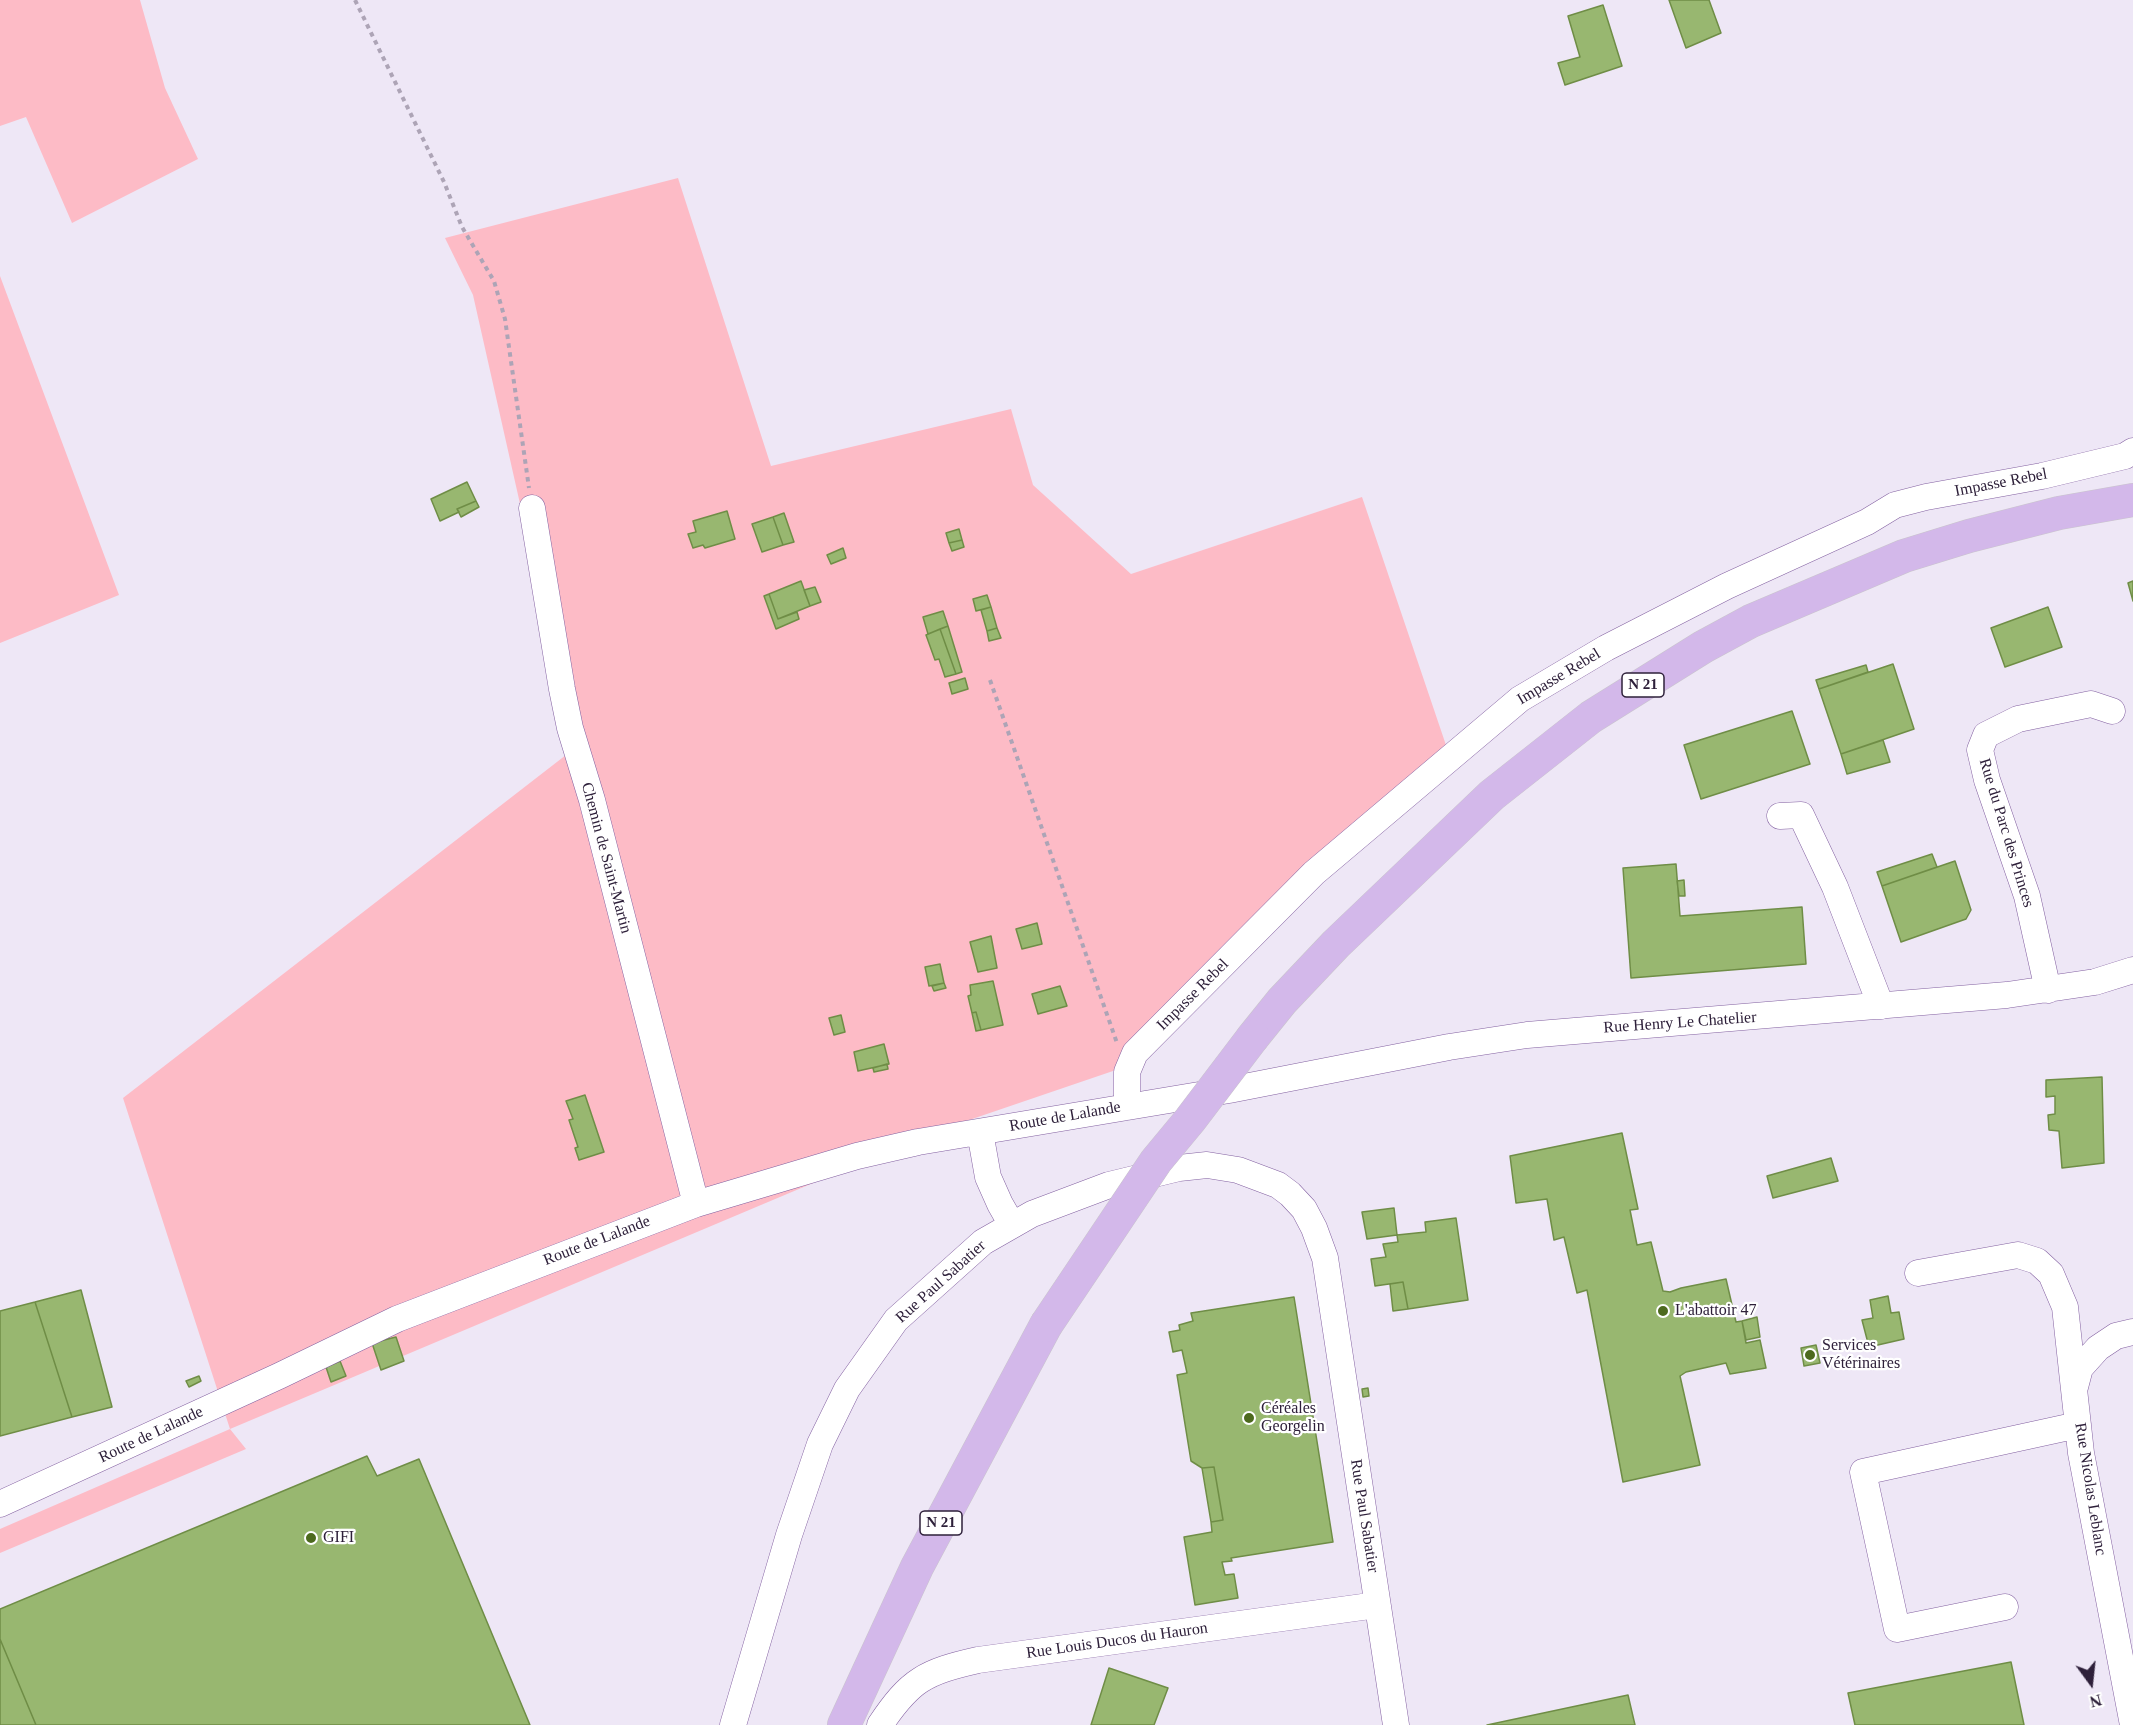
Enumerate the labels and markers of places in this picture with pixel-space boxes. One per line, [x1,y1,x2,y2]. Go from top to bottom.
place label: L'abattoir 47 [1675,1301,1757,1321]
marker: L'abattoir 47 [1656,1304,1670,1318]
place label: Services Vétérinaires [1822,1336,1900,1374]
marker: Services Vétérinaires [1803,1348,1817,1362]
place label: Céréales Georgelin [1261,1399,1325,1437]
marker: Céréales Georgelin [1242,1411,1256,1425]
place label: GIFI [323,1528,354,1548]
marker: GIFI [304,1531,318,1545]

